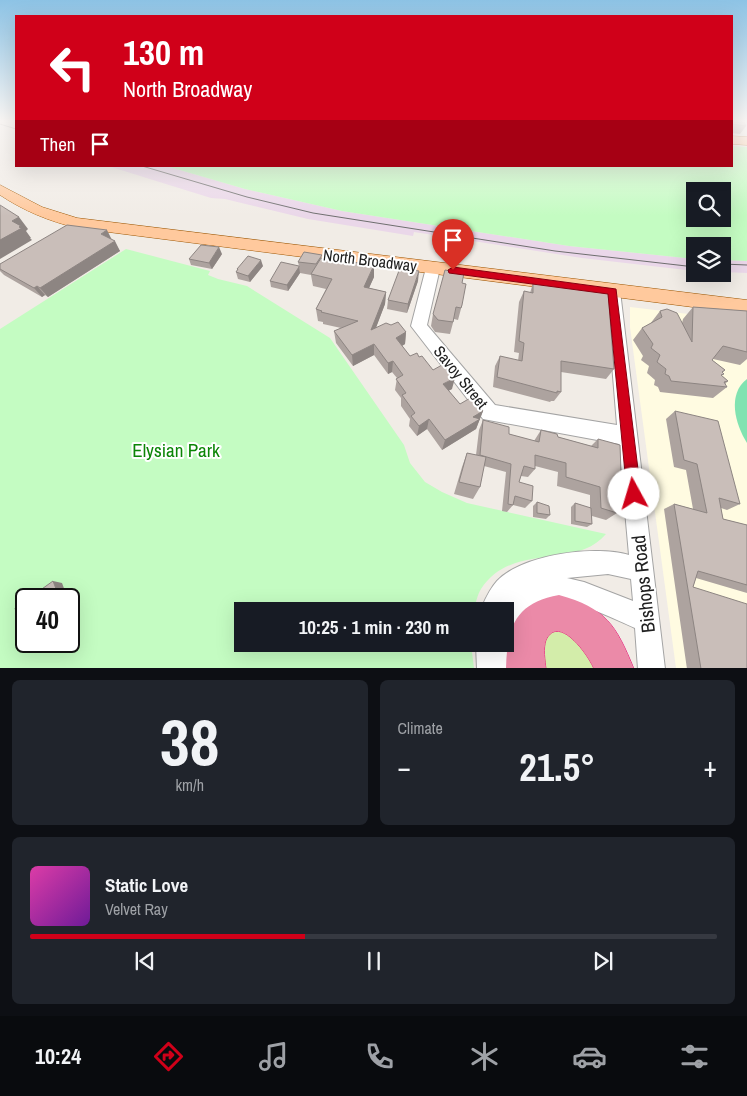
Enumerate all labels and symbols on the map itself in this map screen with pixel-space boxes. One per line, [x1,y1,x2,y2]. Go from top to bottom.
pin [432,219,474,270]
street label: North Broadway [322,243,418,277]
street label: Savoy Street [429,341,493,413]
park label: Elysian Park [132,437,220,463]
position arrow [607,467,659,519]
street label: Bishops Road [625,534,661,634]
speed limit sign: 40 [15,588,80,653]

